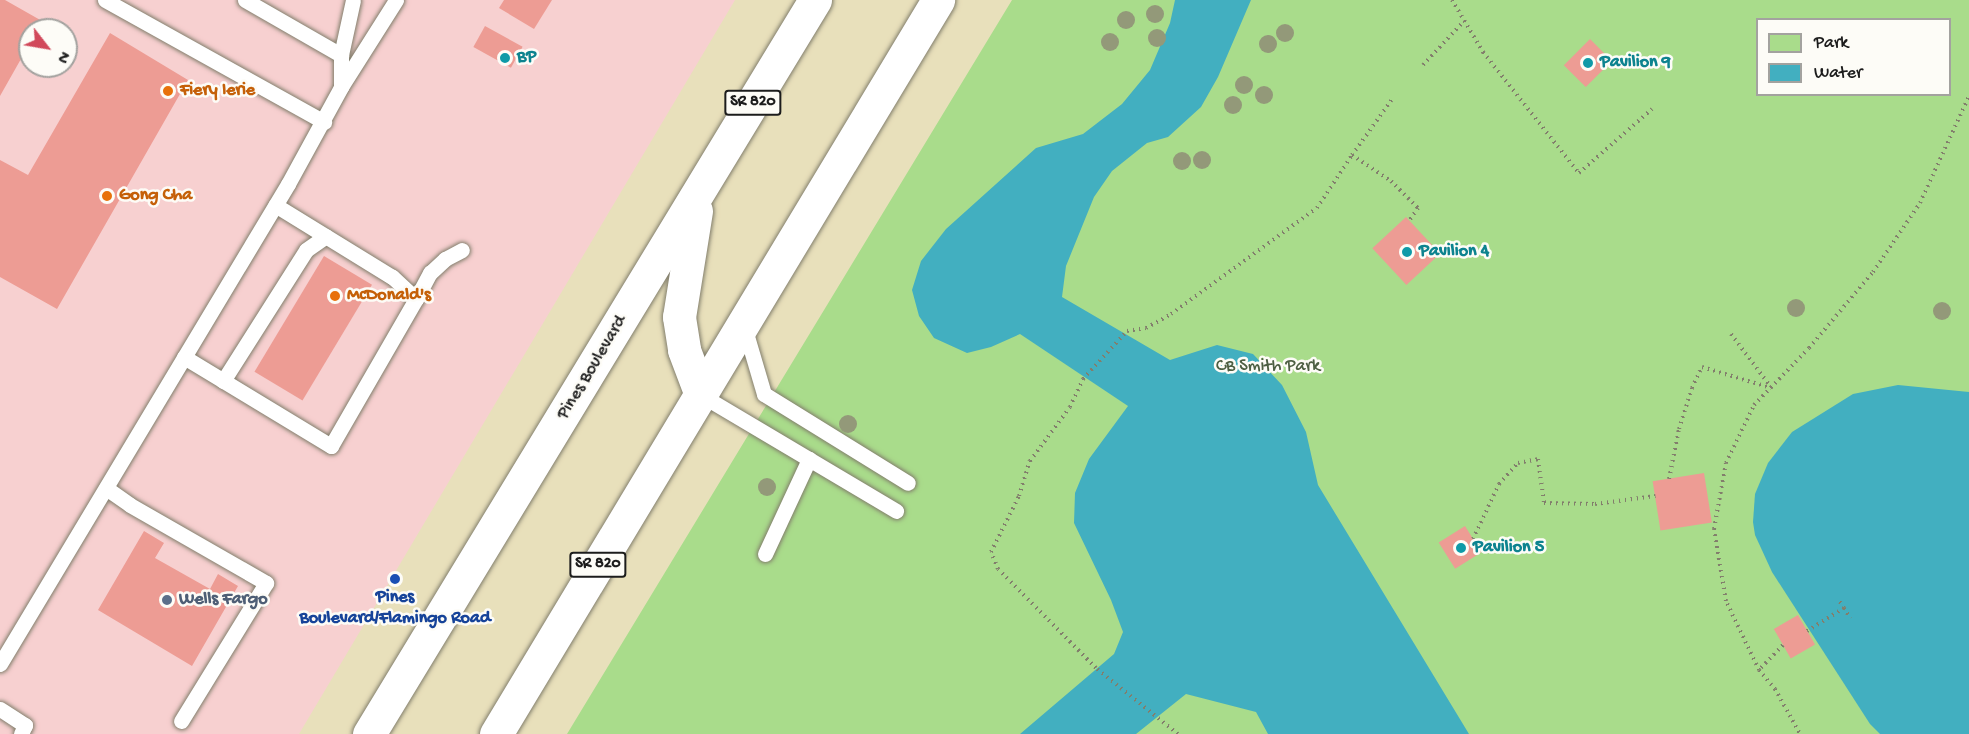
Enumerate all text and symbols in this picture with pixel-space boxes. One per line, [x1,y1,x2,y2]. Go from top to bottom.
north arrow [18,18,78,78]
legend [1756,18,1951,96]
text: Park [1814,33,1848,54]
text: N [51,47,73,66]
place label: BP [517,47,536,69]
marker: BP [498,51,512,65]
place label: Pavilion 9 [1600,52,1671,74]
marker: Pavilion 9 [1581,56,1595,70]
text: Water [1814,63,1862,84]
place label: Fiery Ierie [180,80,255,102]
marker: Fiery Ierie [161,84,175,98]
road number: SR 820 [723,90,783,116]
place label: Gong Cha [119,185,192,207]
marker: Gong Cha [100,189,114,203]
place label: Pavilion 4 [1419,241,1489,263]
marker: Pavilion 4 [1400,245,1414,259]
place label: McDonald's [347,285,431,307]
marker: McDonald's [328,289,342,303]
street label: Pines Boulevard [553,312,633,424]
park label: CB Smith Park [1216,356,1320,378]
place label: Pavilion 5 [1473,537,1544,559]
marker: Pavilion 5 [1454,541,1468,555]
road number: SR 820 [568,552,628,578]
marker: Pines Boulevard/Flamingo Road [388,572,402,586]
place label: Pines Boulevard/Flamingo Road [300,588,490,630]
place label: Wells Fargo [179,589,268,611]
marker: Wells Fargo [160,593,174,607]

